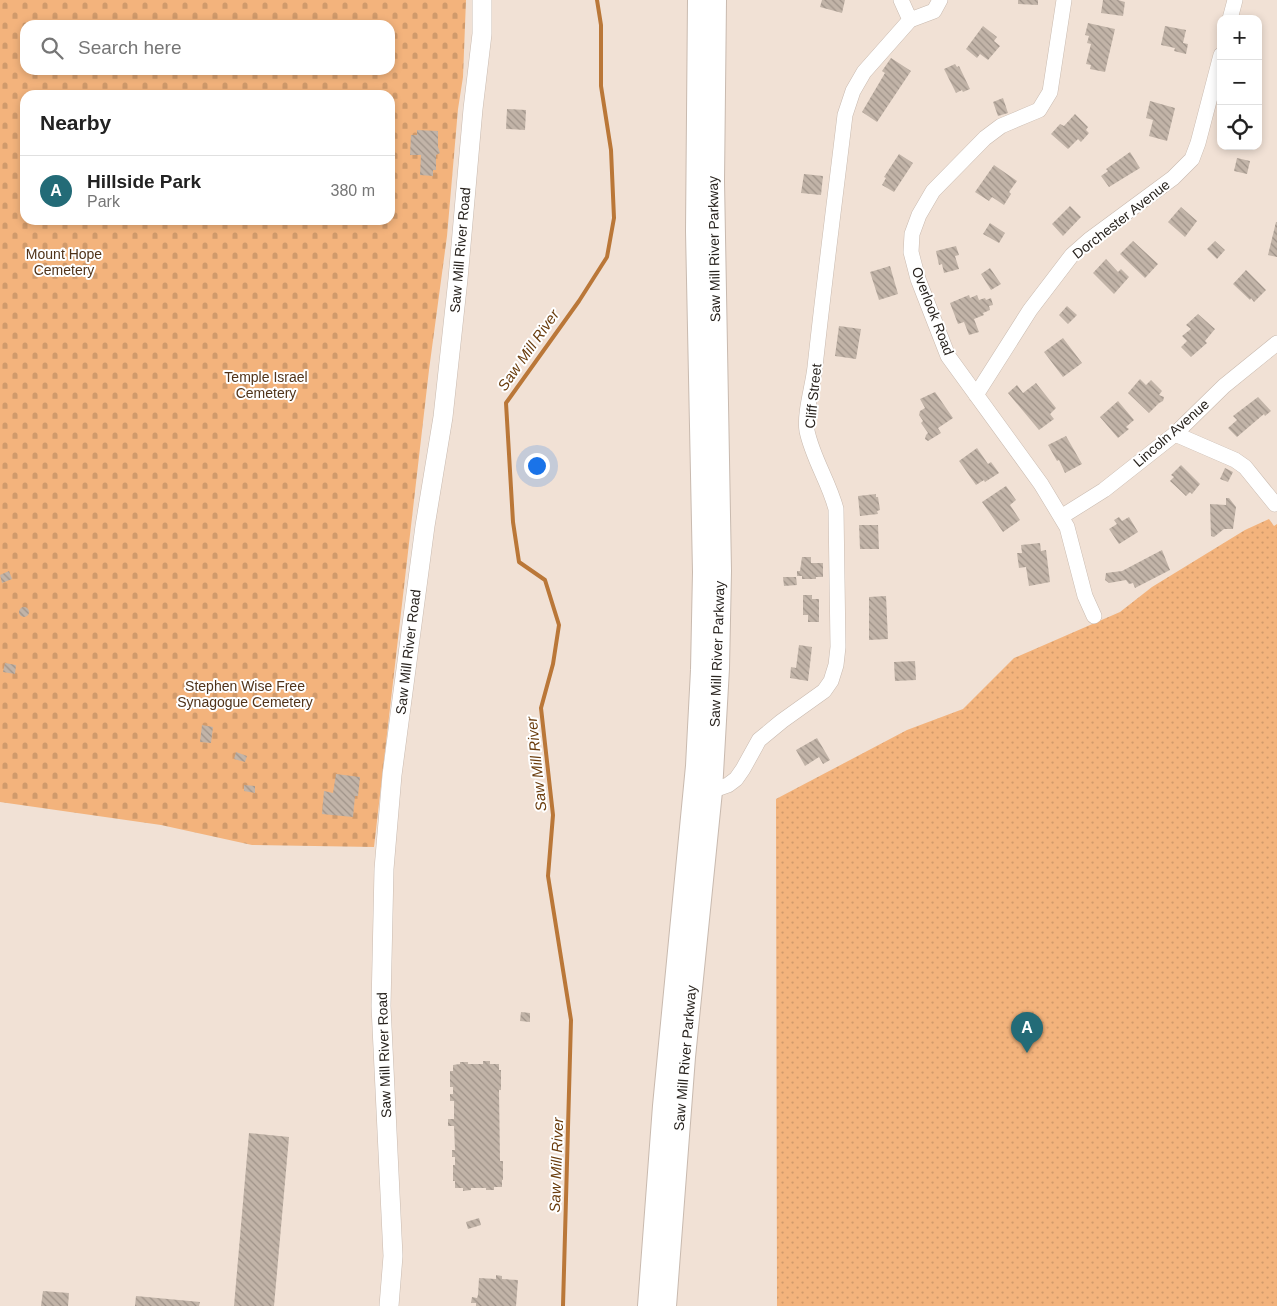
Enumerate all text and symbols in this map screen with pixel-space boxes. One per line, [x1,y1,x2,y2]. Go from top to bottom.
map controls [1217,15,1262,150]
button: + [1217,15,1262,60]
search box [20,20,395,75]
icon: search [38,34,66,62]
text: Search here [78,37,182,58]
button: − [1217,60,1262,105]
button: locate [1217,105,1262,150]
text: Nearby [40,111,111,134]
text: Hillside Park [87,171,201,192]
street label: Saw Mill River Parkway [705,176,723,322]
street label: Dorchester Avenue [1069,176,1173,262]
text: A [50,182,62,199]
text: 380 m [331,182,375,199]
street label: Saw Mill River Road [447,187,473,313]
text: Park [87,193,120,210]
park label: Mount Hope Cemetery [26,246,102,278]
street label: Overlook Road [909,265,957,357]
water label: Saw Mill River [494,305,563,394]
street label: Cliff Street [802,363,824,429]
park label: Temple Israel Cemetery [224,369,308,401]
street label: Lincoln Avenue [1130,396,1212,470]
your location [524,453,550,479]
street label: Saw Mill River Parkway [706,581,728,727]
street label: Saw Mill River Road [392,588,424,716]
park label: Stephen Wise Free Synagogue Cemetery [177,678,313,710]
water label: Saw Mill River [522,715,549,812]
street label: Saw Mill River Parkway [671,984,699,1132]
street label: Saw Mill River Road [374,992,394,1118]
pin: A [1011,1012,1043,1053]
water label: Saw Mill River [546,1116,566,1213]

